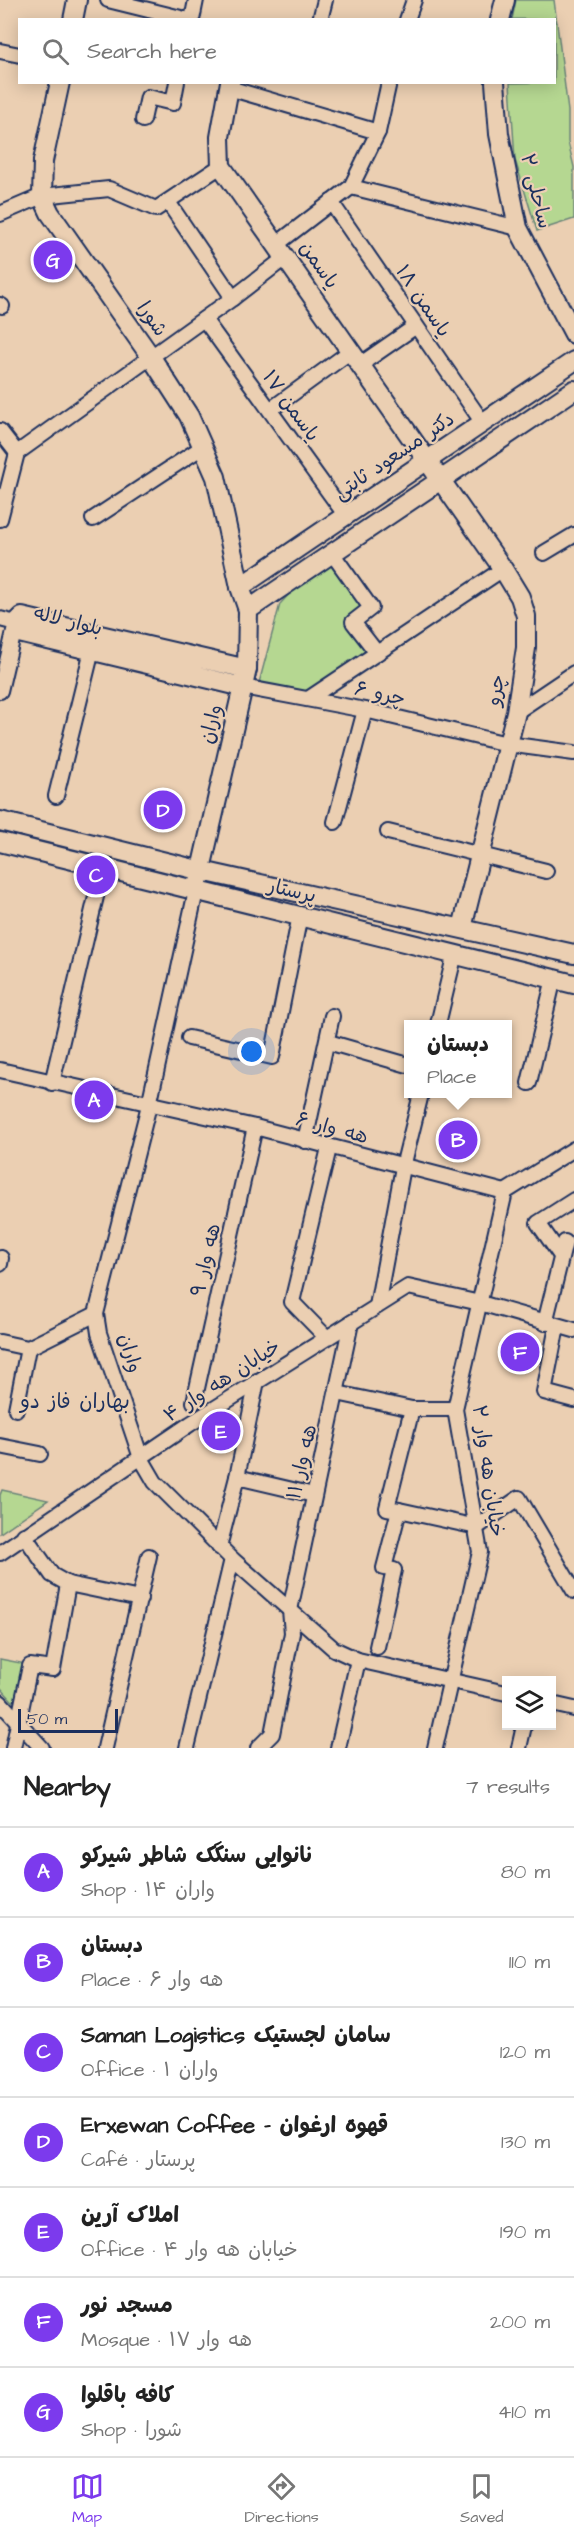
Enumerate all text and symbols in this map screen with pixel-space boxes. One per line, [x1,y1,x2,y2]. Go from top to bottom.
search box [18,18,556,84]
icon: search [39,35,72,68]
text: Search here [87,36,217,67]
street label: ساحلی ۲ [513,151,559,231]
street label: یاسمن [292,235,346,295]
pin: G [34,238,72,282]
street label: یاسمن ۱۸ [389,259,457,343]
street label: شورا [130,296,174,342]
street label: یاسمن ۱۷ [256,365,326,447]
street label: دکتر مسعود ثابتی [328,405,460,507]
street label: بلوار لاله [31,599,105,643]
street label: چرو [479,672,513,710]
street label: چرو ۶ [352,675,408,713]
street label: واران [193,702,229,746]
pin: D [144,788,182,832]
pin: C [76,852,116,898]
street label: پرستار [263,871,319,910]
popup [404,1020,512,1098]
text: دبستان [427,1029,489,1060]
your location [237,1037,266,1066]
text: Place [427,1063,477,1091]
pin: A [74,1078,113,1122]
street label: هه وار ۶ [293,1105,371,1151]
pin: B [438,1118,478,1162]
street label: هه وار ۹ [184,1221,228,1299]
street label: واران [111,1330,149,1376]
pin: F [500,1330,540,1374]
street label: خیابان هه وار ۴ [158,1333,286,1429]
district label: بهاران فاز دو [18,1387,130,1416]
street label: خیابان هه وار ۲ [465,1403,511,1539]
pin: E [202,1408,240,1454]
street label: هه وار ۱۱ [280,1422,324,1502]
map controls [502,1676,556,1730]
button: layers [502,1676,556,1730]
scale bar [18,1706,118,1734]
text: 50 m [27,1708,67,1730]
text: Nearby [24,1769,111,1805]
text: 7 results [466,1773,550,1801]
text: نانوایی سنگک شاطر شیرکو [81,1840,314,1871]
text: A [37,1858,50,1886]
text: 80 m [501,1858,550,1886]
text: Shop · واران ۱۴ [81,1876,215,1904]
text: دبستان [81,1930,143,1961]
text: B [36,1948,51,1976]
text: 110 m [509,1948,550,1976]
text: Place · هه وار ۶ [81,1966,223,1994]
text: Saman Logistics سامان لجستیک [81,2020,391,2051]
text: C [36,2038,51,2066]
text: 120 m [500,2038,550,2066]
text: Office · واران ۱ [81,2056,218,2084]
text: Erxewan Coffee - قهوه ارغوان [81,2110,388,2141]
text: D [37,2128,50,2156]
text: 130 m [501,2128,550,2156]
text: Café · پرستار [81,2146,196,2174]
text: املاک آرین [81,2200,179,2231]
text: E [38,2218,49,2246]
text: 190 m [500,2218,550,2246]
text: Office · خیابان هه وار ۴ [81,2236,298,2264]
text: مسجد نور [81,2290,173,2321]
text: F [37,2308,50,2336]
text: 200 m [490,2308,550,2336]
text: Mosque · هه وار ۱۷ [81,2326,252,2354]
text: کافه باقلوا [81,2380,174,2411]
text: G [37,2398,50,2426]
text: 410 m [498,2398,550,2426]
text: Shop · شورا [81,2416,182,2444]
tab: Map [71,2470,104,2528]
tab: Directions [245,2470,319,2528]
tab: Saved [460,2470,503,2528]

